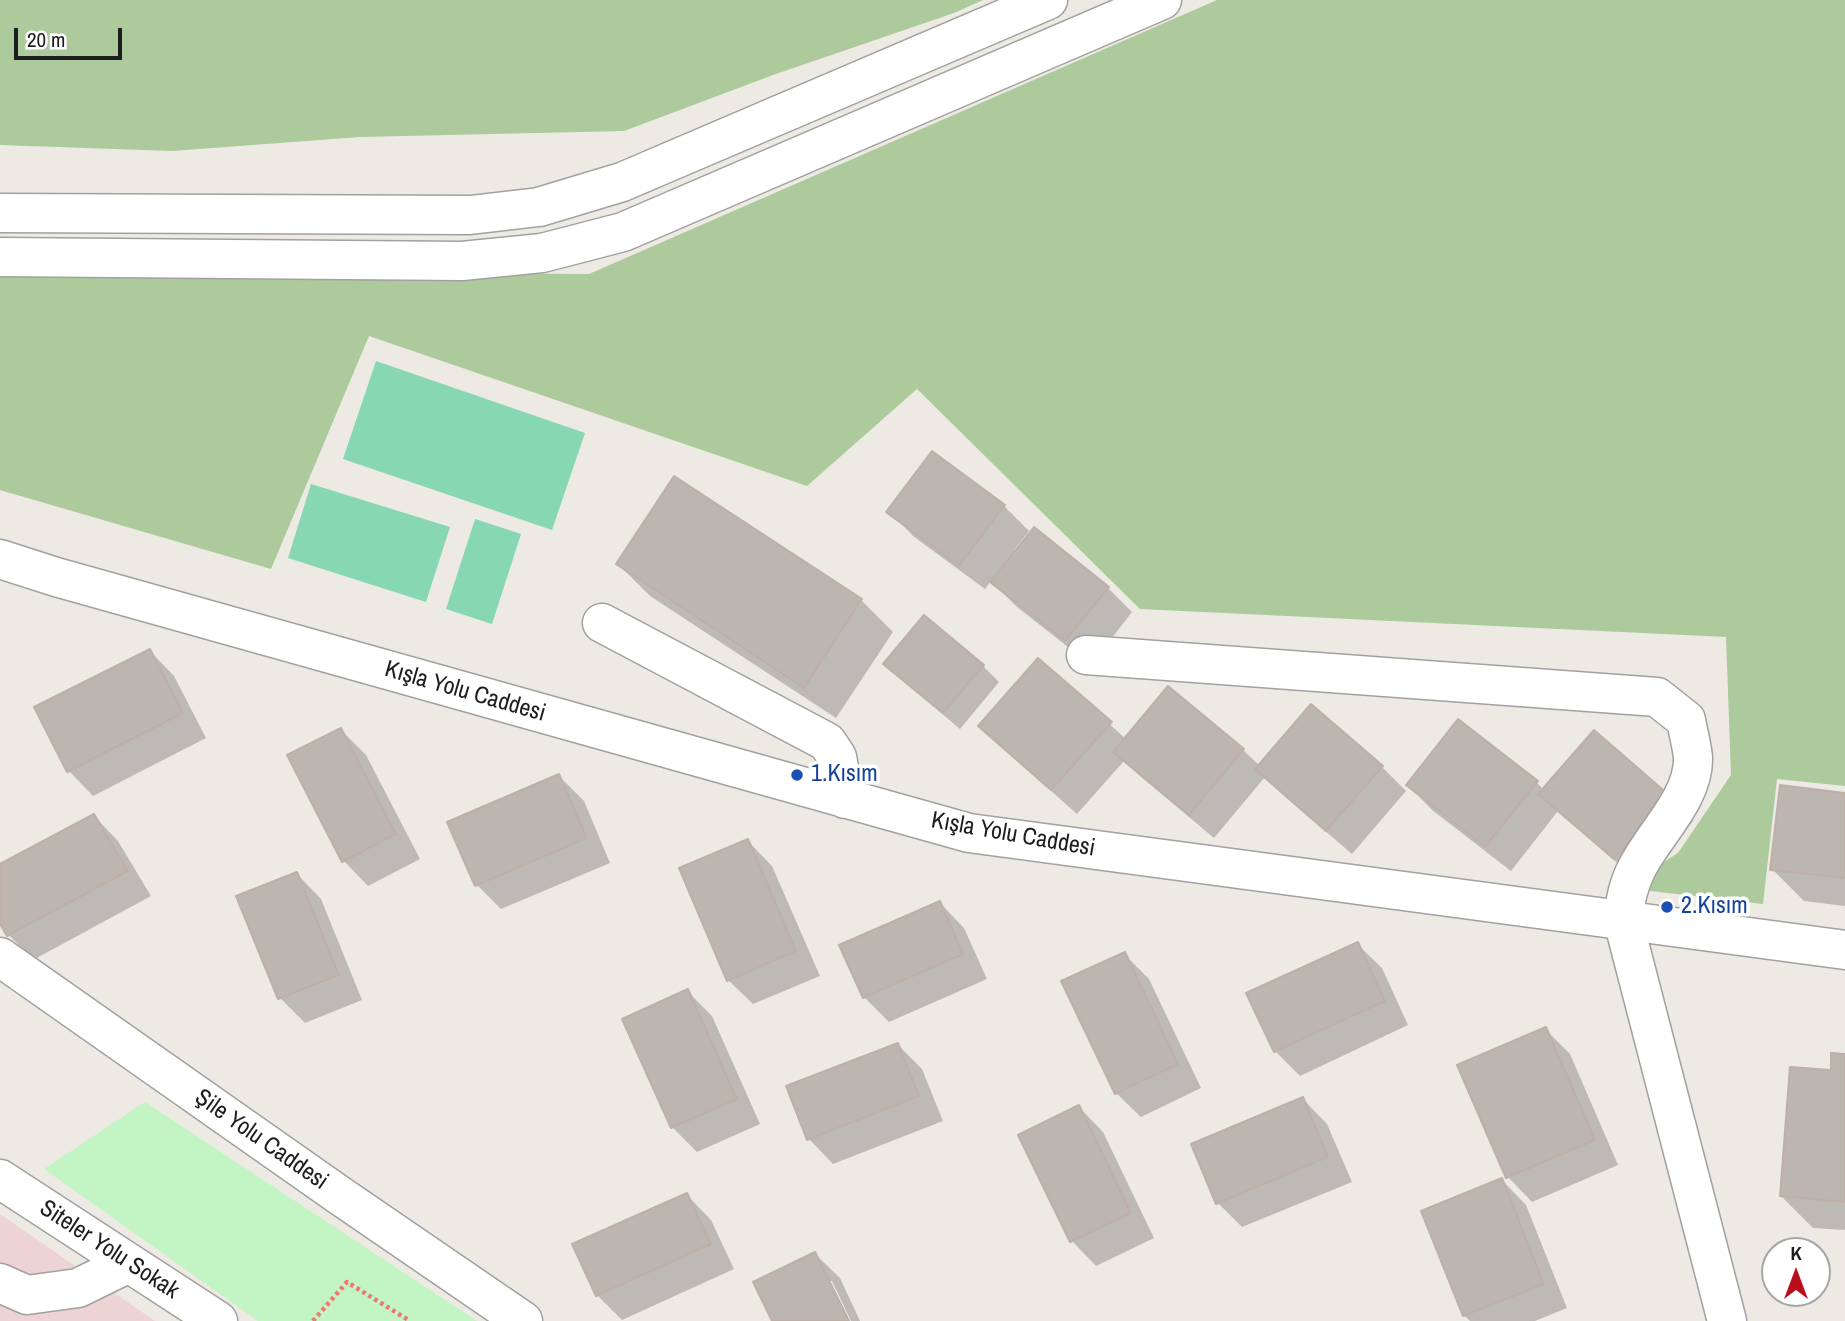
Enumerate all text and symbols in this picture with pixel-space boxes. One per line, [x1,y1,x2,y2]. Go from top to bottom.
scale bar [18,14,126,58]
text: 20 m [27,25,65,54]
street label: Kışla Yolu Caddesi [381,655,549,729]
place label: 1.Kısım [811,761,878,789]
marker: 1.Kısım [789,767,805,783]
street label: Kışla Yolu Caddesi [929,806,1097,864]
place label: 2.Kısım [1681,893,1748,921]
marker: 2.Kısım [1659,899,1675,915]
street label: Şile Yolu Caddesi [189,1083,333,1197]
street label: Siteler Yolu Sokak [34,1194,184,1306]
north arrow [1761,1237,1831,1307]
text: K [1790,1240,1802,1266]

